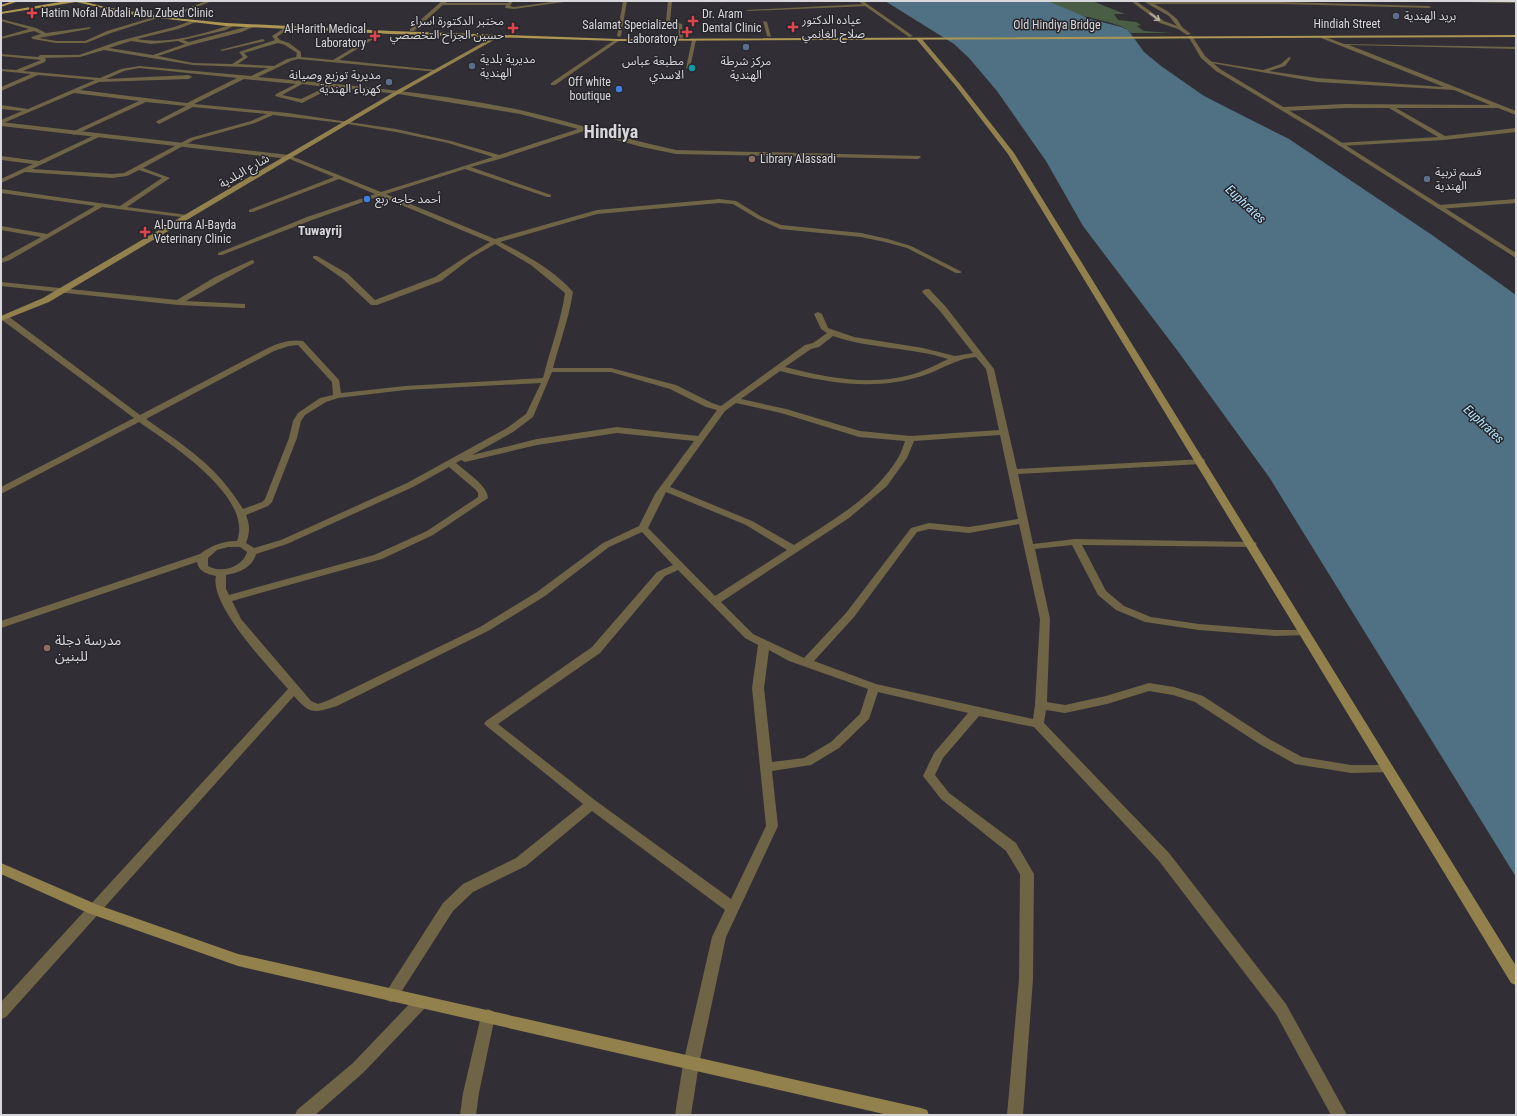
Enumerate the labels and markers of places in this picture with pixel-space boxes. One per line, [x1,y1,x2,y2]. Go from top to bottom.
place label: Hatim Nofal Abdali Abu Zubed Clinic [41,6,214,20]
marker: Hatim Nofal Abdali Abu Zubed Clinic [26,7,38,19]
place label: Dr. Aram Dental Clinic [702,7,762,35]
place label: بريد الهندية [1404,9,1456,23]
marker: بريد الهندية [1391,11,1401,21]
place label: عياده الدكتور صلاح الغانمي [801,13,865,44]
place label: مختبر الدكتورة اسراء حسين الجراح التخصصي [390,14,504,45]
marker: Dr. Aram Dental Clinic [687,15,699,27]
place label: Salamat Specialized Laboratory [582,18,678,46]
marker: عياده الدكتور صلاح الغانمي [787,21,799,33]
place label: Al-Harith Medical Laboratory [284,22,366,50]
marker: مختبر الدكتورة اسراء حسين الجراح التخصصي [507,22,519,34]
marker: Salamat Specialized Laboratory [681,26,693,38]
marker: Al-Harith Medical Laboratory [369,30,381,42]
marker: مركز شرطة الهندية [741,42,751,52]
place label: مديرية بلدية الهندية [480,52,535,80]
place label: مطبعة عباس الاسدي [622,54,684,85]
place label: مركز شرطة الهندية [721,54,771,82]
marker: مديرية بلدية الهندية [467,61,477,71]
marker: مطبعة عباس الاسدي [687,63,697,73]
place label: مديرية توزيع وصيانة كهرباء الهندية [289,68,382,96]
place label: Off white boutique [568,75,611,103]
marker: مديرية توزيع وصيانة كهرباء الهندية [384,77,394,87]
marker: Off white boutique [614,84,624,94]
place label: Library Alassadi [760,152,836,166]
marker: Library Alassadi [747,154,757,164]
place label: قسم تربية الهندية [1435,165,1482,193]
marker: قسم تربية الهندية [1422,174,1432,184]
place label: أحمد حاجه ربع [375,191,441,208]
marker: أحمد حاجه ربع [362,194,372,204]
place label: Al-Durra Al-Bayda Veterinary Clinic [154,218,237,246]
marker: Al-Durra Al-Bayda Veterinary Clinic [139,226,151,238]
place label: مدرسة دجلة للبنين [55,632,121,665]
marker: مدرسة دجلة للبنين [42,643,52,653]

